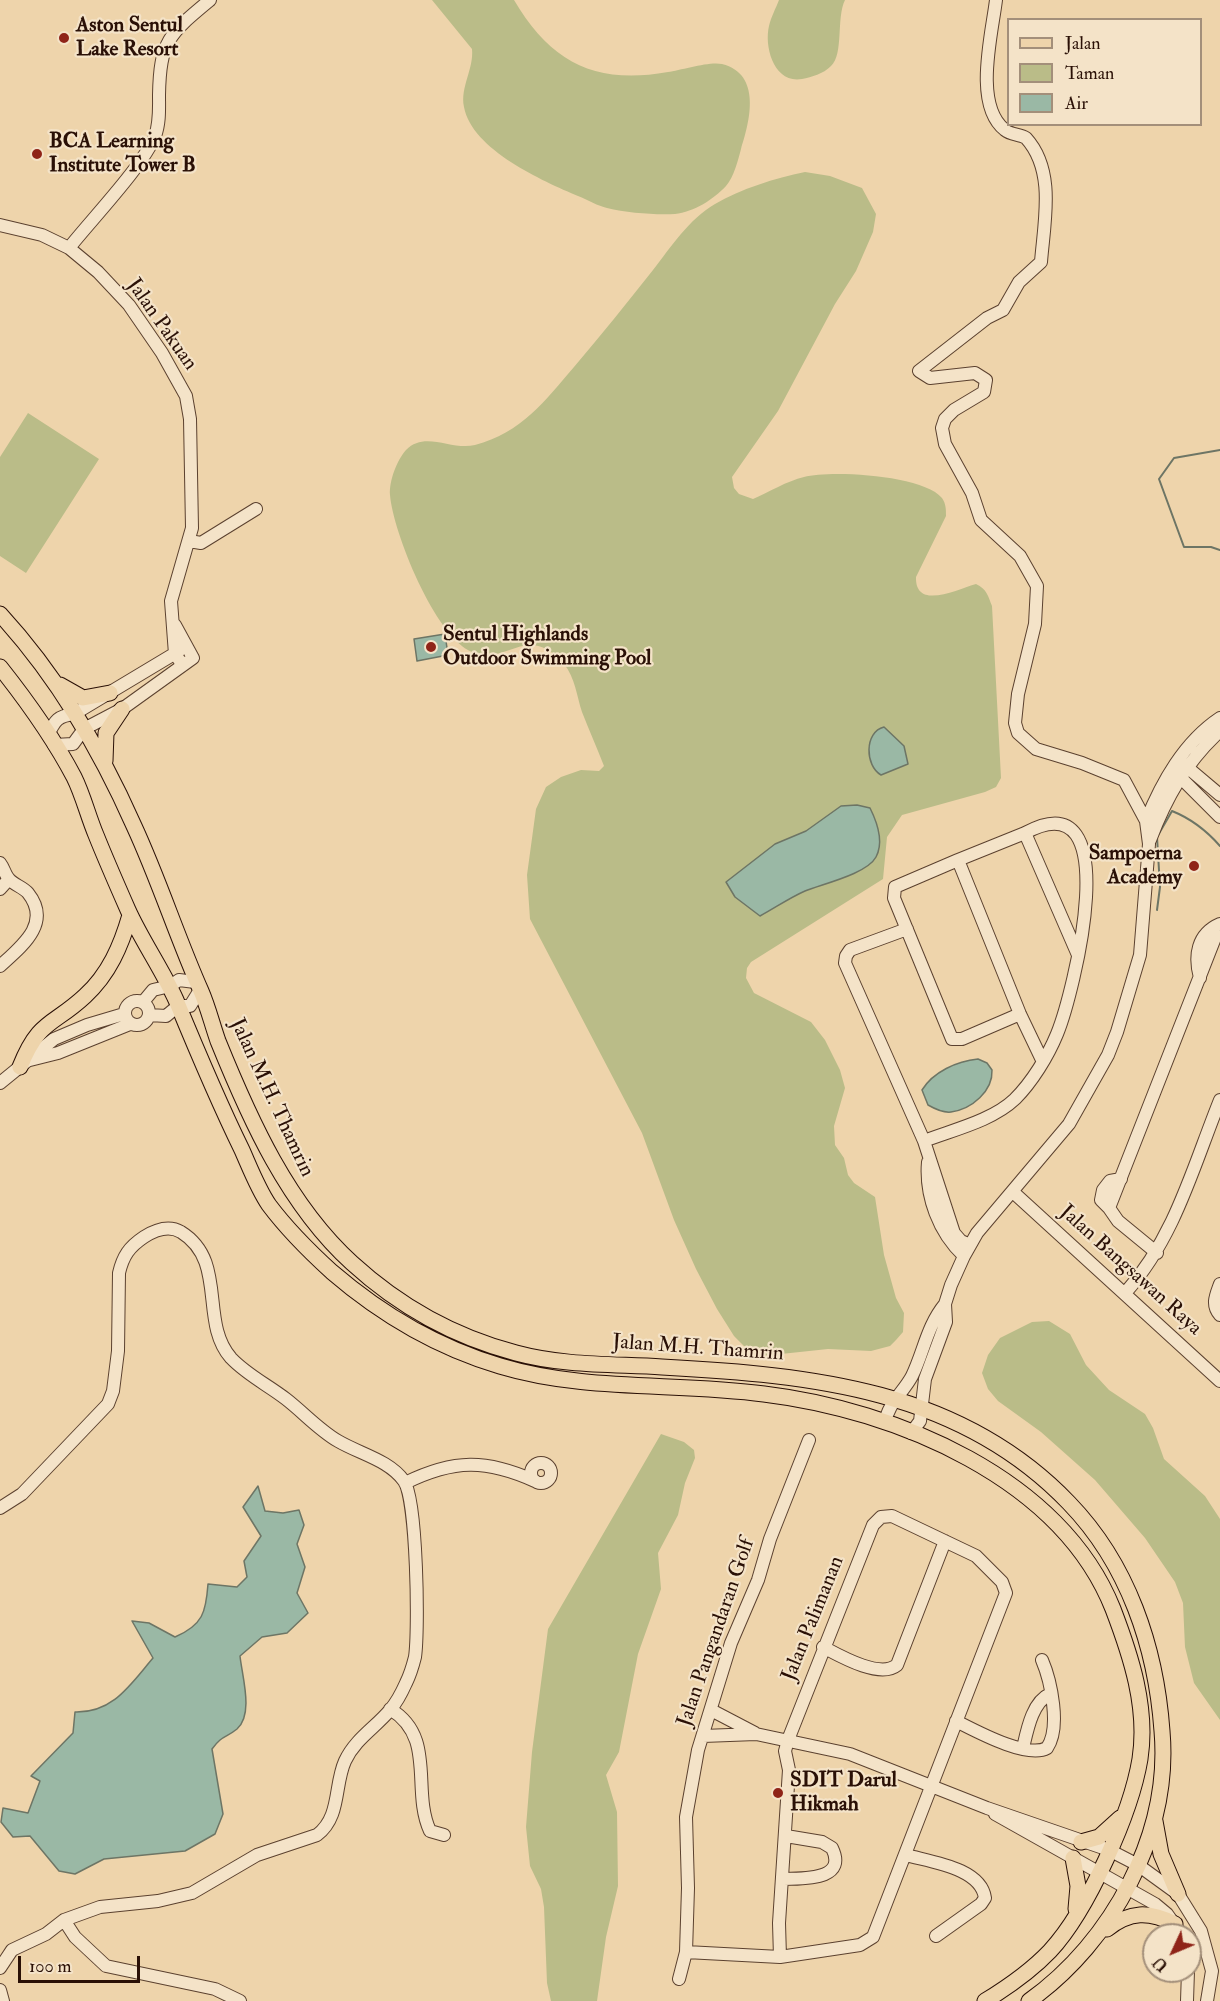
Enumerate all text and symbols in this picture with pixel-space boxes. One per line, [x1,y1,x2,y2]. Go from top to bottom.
place label: Aston Sentul Lake Resort [76,13,183,63]
legend [1007,18,1202,126]
marker: Aston Sentul Lake Resort [57,31,71,45]
text: Jalan [1065,32,1101,55]
text: Taman [1065,62,1114,85]
text: Air [1065,92,1088,115]
place label: BCA Learning Institute Tower B [49,129,196,179]
marker: BCA Learning Institute Tower B [30,147,44,161]
street label: Jalan Pakuan [120,274,202,376]
place label: Sentul Highlands Outdoor Swimming Pool [443,622,651,672]
marker: Sentul Highlands Outdoor Swimming Pool [424,640,438,654]
place label: Sampoerna Academy [1089,841,1182,891]
marker: Sampoerna Academy [1187,859,1201,873]
street label: Jalan M.H. Thamrin [223,1015,319,1181]
street label: Jalan Bangsawan Raya [1054,1200,1206,1342]
street label: Jalan M.H. Thamrin [611,1330,785,1368]
street label: Jalan Pangandaran Golf [673,1536,761,1730]
street label: Jalan Palimanan [777,1553,851,1685]
place label: SDIT Darul Hikmah [790,1768,897,1818]
marker: SDIT Darul Hikmah [771,1786,785,1800]
north arrow [1142,1923,1202,1983]
scale bar [21,1944,142,1982]
text: U [1149,1952,1172,1976]
text: 100 m [29,1955,72,1978]

